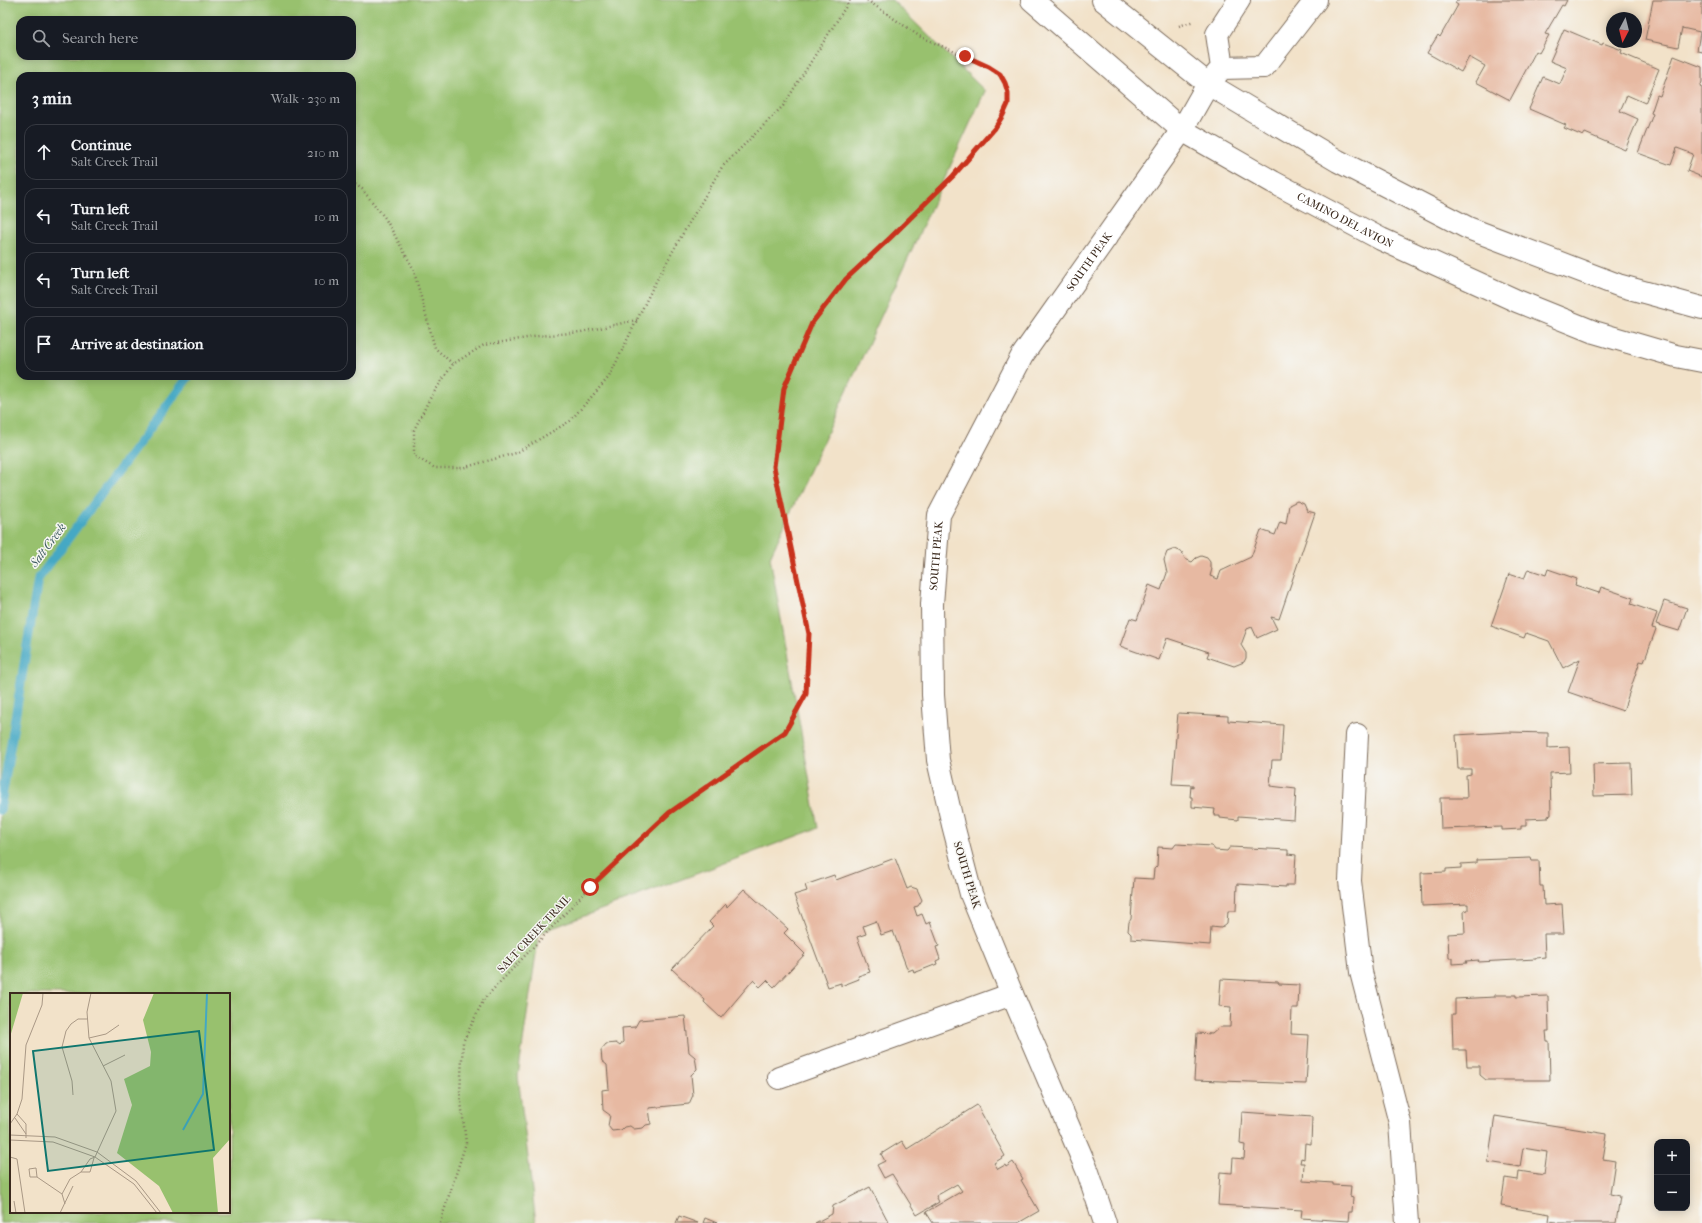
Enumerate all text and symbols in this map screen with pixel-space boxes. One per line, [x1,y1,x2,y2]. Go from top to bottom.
north arrow [1606,12,1642,48]
search box [16,16,356,60]
icon: search [30,27,52,49]
text: Search here [62,29,138,47]
route end [956,47,974,65]
text: 3 min [32,88,72,108]
text: Walk · 230 m [271,91,340,106]
text: Continue [71,136,131,154]
icon: ahead [33,141,55,163]
text: 210 m [307,145,339,160]
text: Salt Creek Trail [71,154,158,169]
street label: CAMINO DEL AVION [1295,189,1396,251]
text: Turn left [71,200,129,218]
icon: left [33,205,55,227]
text: 10 m [314,209,339,224]
text: Salt Creek Trail [71,218,158,233]
street label: SOUTH PEAK [1063,229,1115,294]
text: Turn left [71,264,129,282]
icon: left [33,269,55,291]
text: 10 m [314,273,339,288]
text: Salt Creek Trail [71,282,158,297]
icon: arrive [33,333,55,355]
text: Arrive at destination [71,335,203,353]
water label: Salt Creek [26,520,69,570]
street label: SOUTH PEAK [927,520,945,591]
street label: SOUTH PEAK [951,840,984,911]
route start [581,878,599,896]
street label: SALT CREEK TRAIL [495,892,574,975]
inset map [10,993,230,1213]
map controls [1654,1139,1690,1211]
button: + [1654,1139,1690,1175]
button: − [1654,1175,1690,1211]

